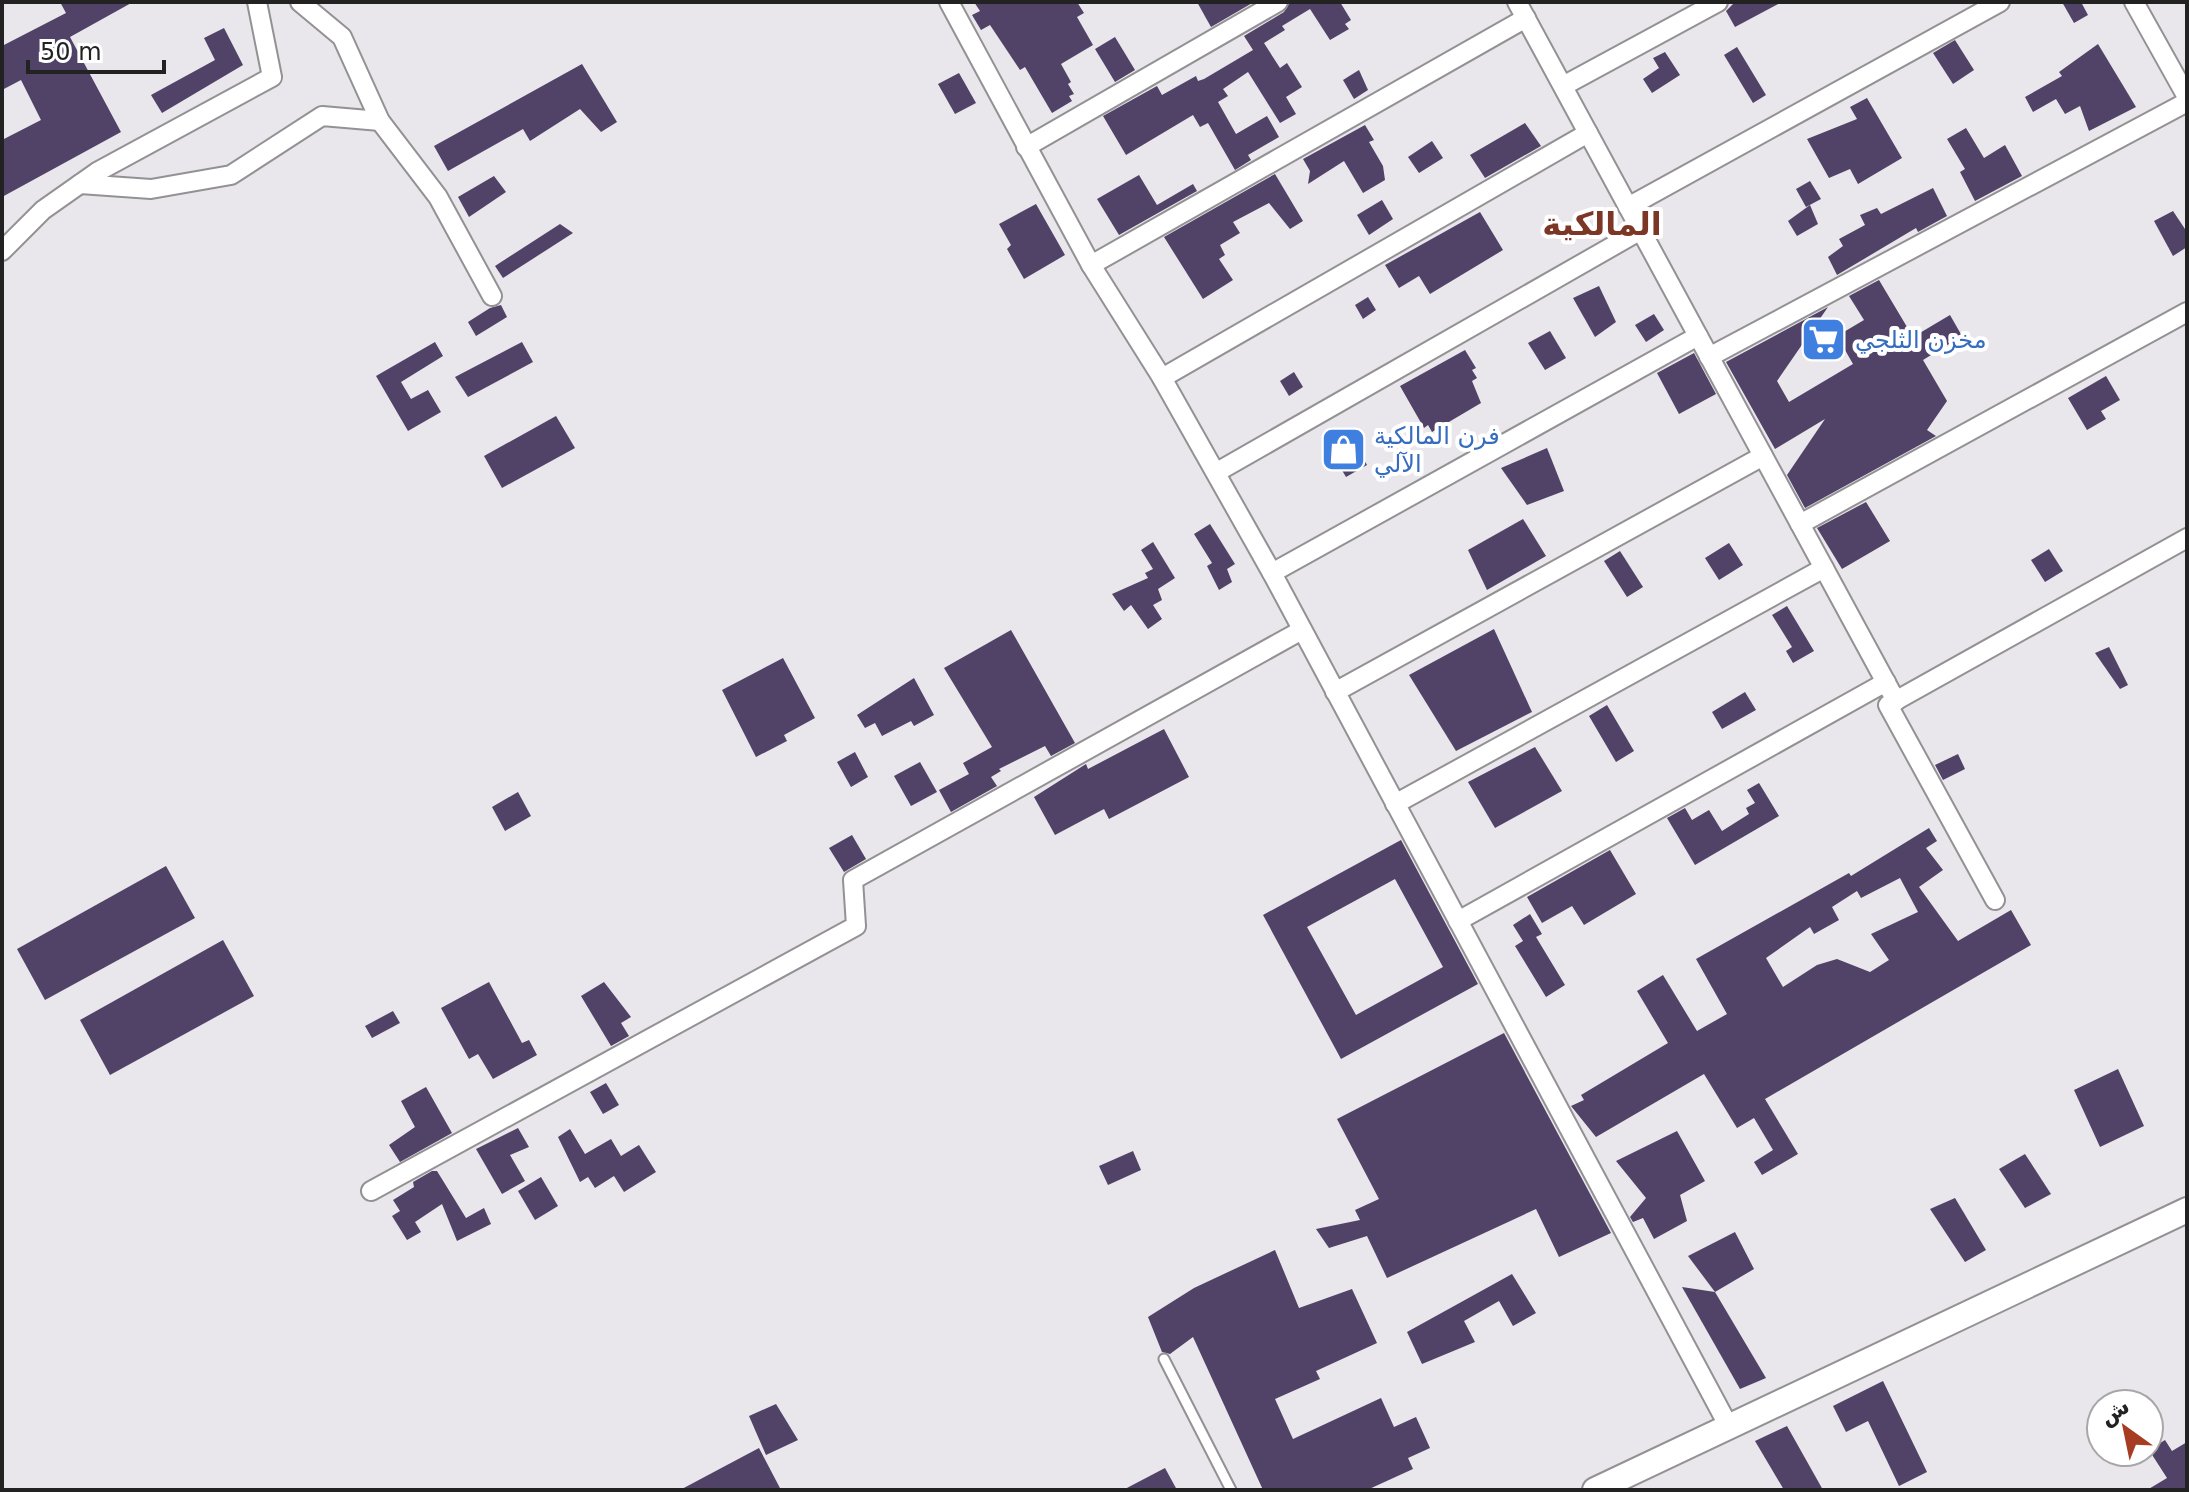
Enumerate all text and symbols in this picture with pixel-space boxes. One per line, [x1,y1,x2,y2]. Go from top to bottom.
scale bar [28,24,164,74]
text: 50 m [40,38,102,66]
district label: المالكية [1542,205,1662,243]
supermarket icon: مخزن الثلجي [1800,316,1848,364]
place label: مخزن الثلجي [1855,326,1987,354]
place label: فرن المالكية الآلي [1374,422,1500,478]
shop icon: فرن المالكية الآلي [1319,426,1367,474]
north arrow [2085,1388,2165,1468]
text: ش [2095,1393,2134,1430]

